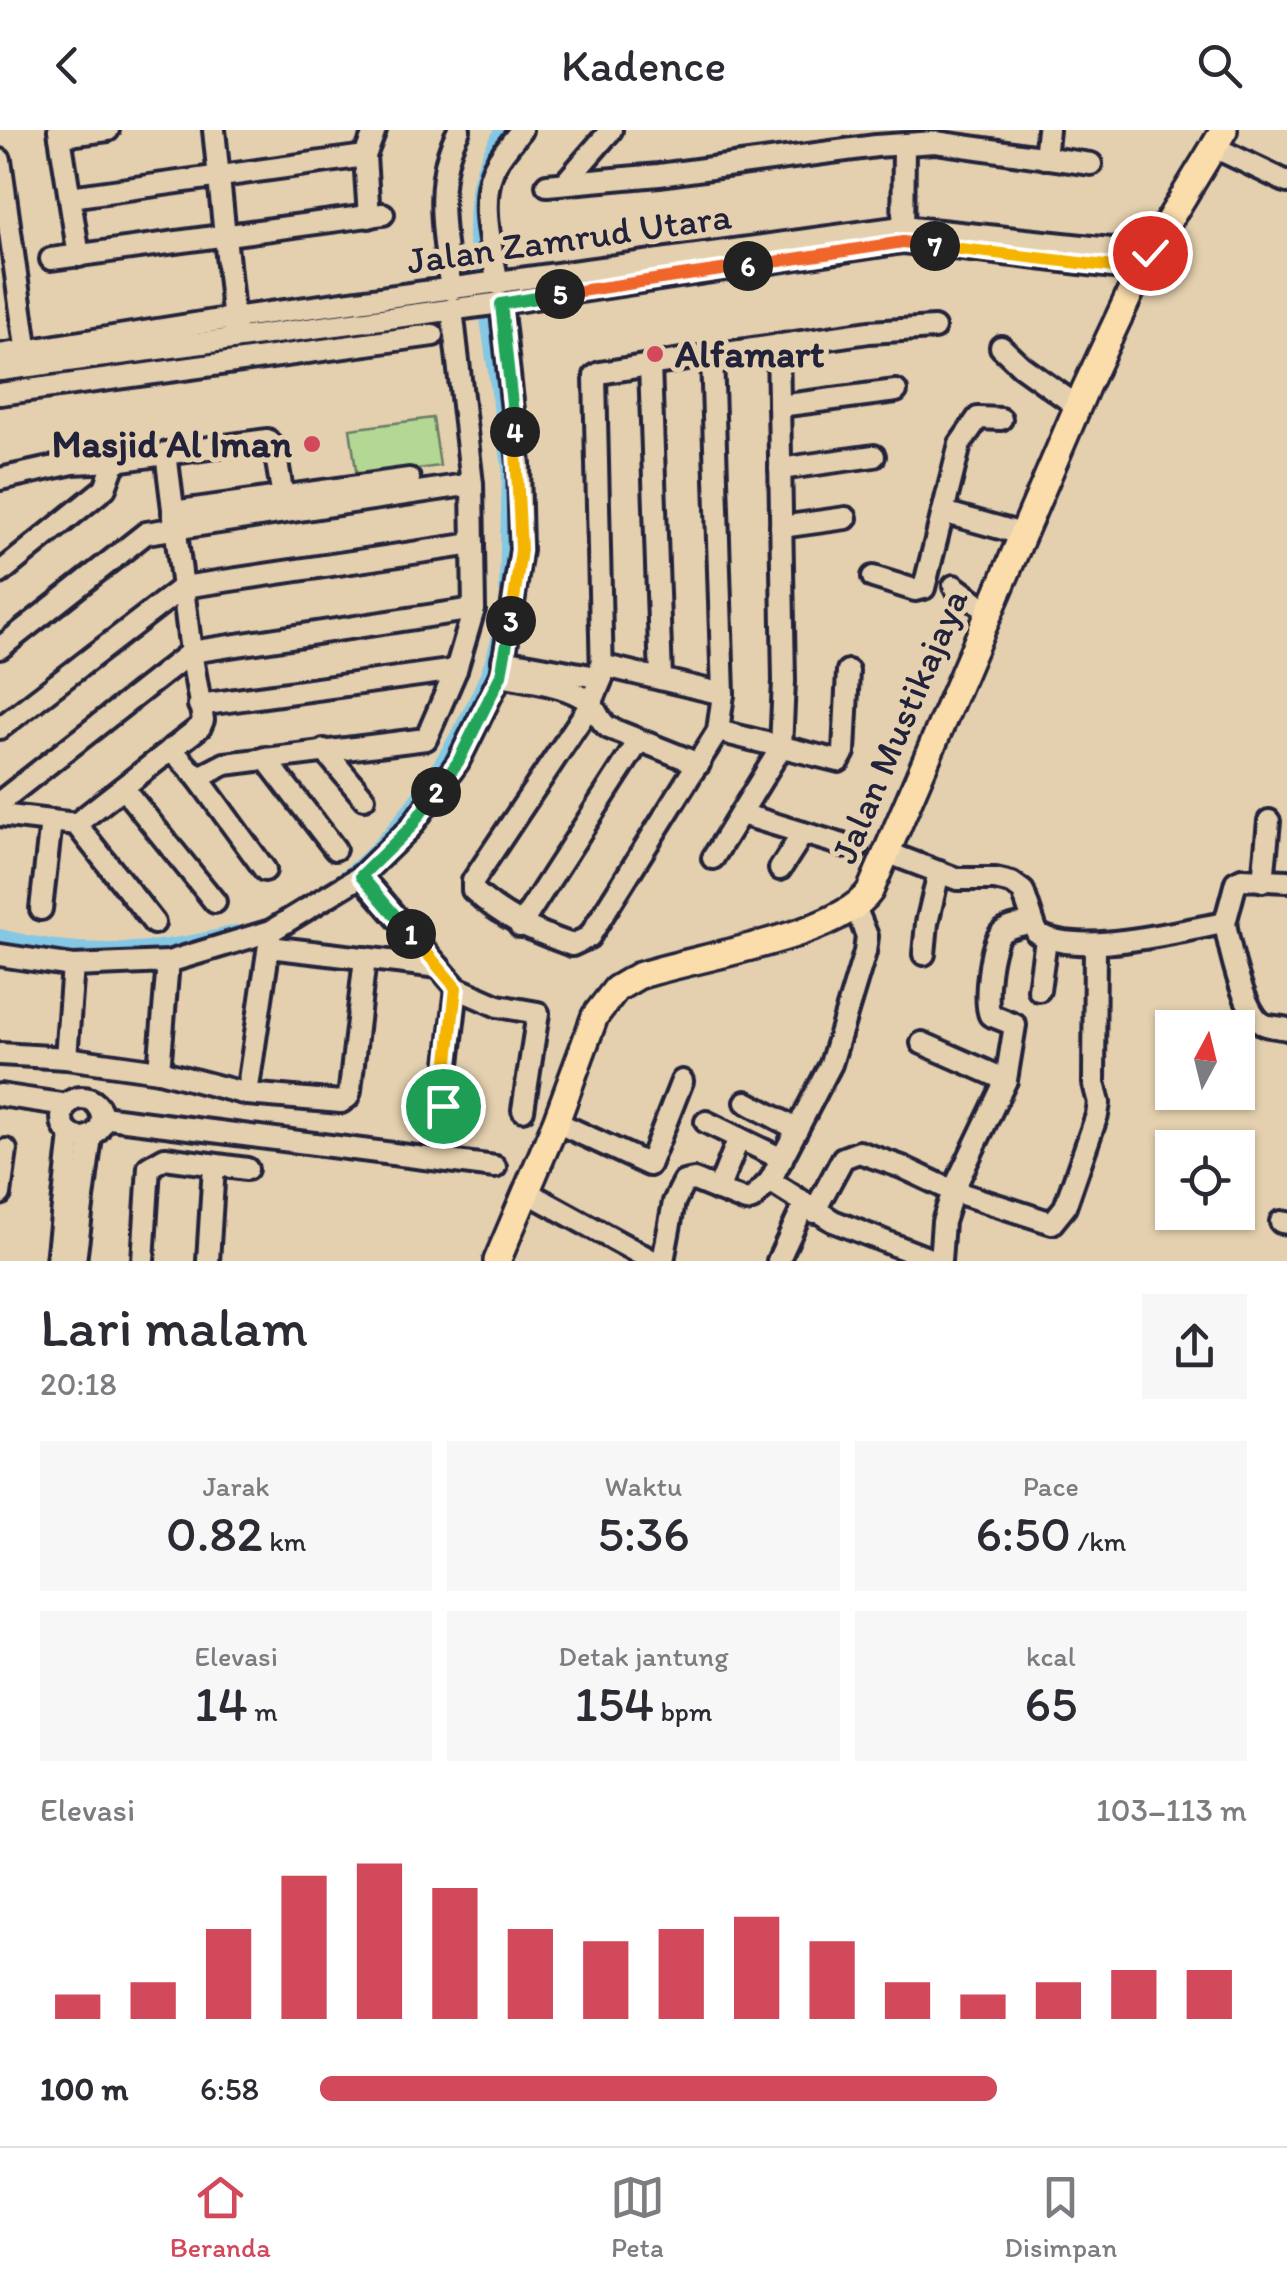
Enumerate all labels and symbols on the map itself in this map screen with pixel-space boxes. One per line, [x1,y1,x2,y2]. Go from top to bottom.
street label: Jalan Zamrud Utara [404,192,734,284]
pin [1108,211,1193,296]
pin: 7 [910,221,960,271]
pin: 6 [723,241,773,291]
pin: 5 [535,269,585,319]
place label: Alfamart [675,331,825,377]
marker: Alfamart [644,343,666,365]
pin: 4 [490,407,540,457]
place label: Masjid Al Iman [52,421,292,467]
marker: Masjid Al Iman [301,433,323,455]
street label: Jalan Mustikajaya [821,582,978,870]
pin: 3 [486,596,536,646]
pin: 2 [411,767,461,817]
pin: 1 [386,909,436,959]
north arrow [1155,1010,1255,1110]
pin [401,1064,486,1149]

